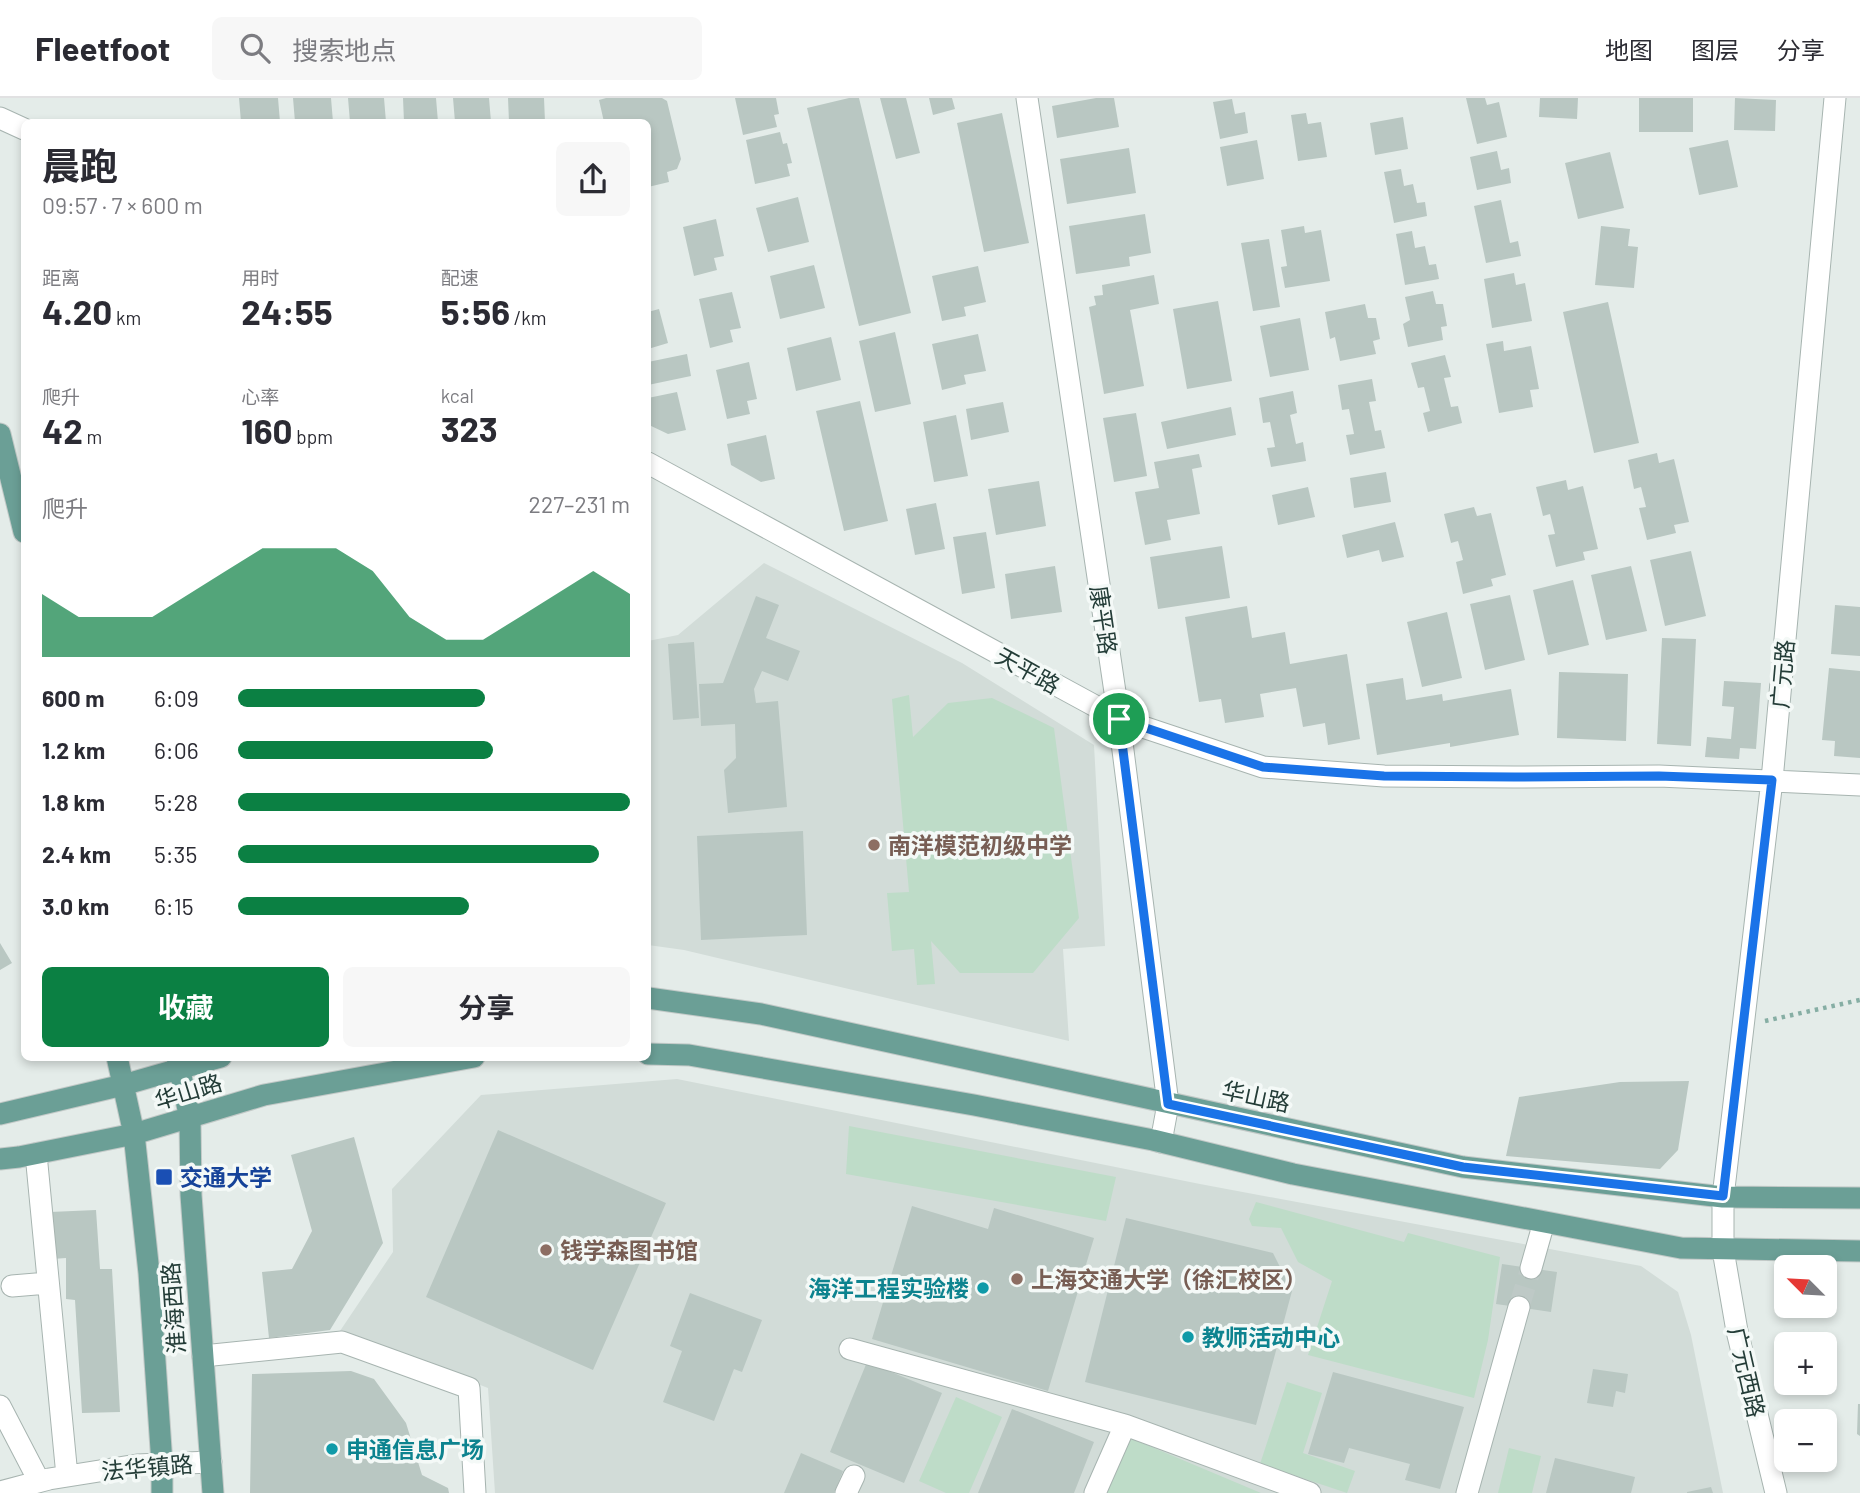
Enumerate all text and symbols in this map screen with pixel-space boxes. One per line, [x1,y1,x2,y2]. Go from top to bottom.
search box [212,17,702,80]
text: Fleetfoot [35,28,170,68]
icon: search [236,29,274,67]
text: 搜索地点 [292,34,396,65]
text: 地图 [1605,35,1653,64]
text: 图层 [1691,35,1739,64]
text: 分享 [1777,35,1825,64]
text: 晨跑 [42,142,118,188]
button: share [556,142,630,216]
text: 09:57 · 7 × 600 m [42,191,203,219]
text: 距离 [42,266,80,289]
text: 用时 [241,266,279,289]
text: 配速 [441,266,479,289]
text: 4.20 [42,290,112,332]
text: 24:55 [241,290,333,332]
text: 5:56 [441,290,510,332]
text: km [112,306,141,329]
text: /km [510,306,547,329]
text: kcal [441,384,474,407]
text: 爬升 [42,385,80,408]
text: 心率 [241,385,279,408]
text: 323 [441,407,498,449]
text: 42 [42,409,83,451]
text: 160 [241,409,292,451]
text: m [83,425,102,448]
text: bpm [292,425,333,448]
text: 227–231 m [529,490,630,518]
text: 爬升 [42,494,88,522]
street label: 康平路 [1085,584,1123,656]
street label: 广元路 [1765,638,1799,710]
street label: 天平路 [991,641,1065,699]
text: 600 m [42,684,104,712]
text: 6:09 [154,684,199,712]
pin [1089,689,1149,749]
icon: arrive [1100,700,1138,738]
text: 1.2 km [42,736,105,764]
text: 6:06 [154,736,198,764]
text: 1.8 km [42,788,105,816]
text: 5:28 [154,788,198,816]
place label: 南洋模范初级中学 [888,831,1072,859]
marker: 南洋模范初级中学 [866,837,882,853]
text: 2.4 km [42,840,111,868]
text: 5:35 [154,840,197,868]
text: 3.0 km [42,892,109,920]
text: 6:15 [154,892,194,920]
button: 收藏 [42,967,329,1047]
button: 分享 [343,967,630,1047]
street label: 华山路 [151,1068,225,1114]
street label: 华山路 [1219,1075,1293,1117]
place label: 交通大学 [180,1163,272,1191]
marker: 交通大学 [154,1167,174,1187]
place label: 钱学森图书馆 [560,1236,698,1264]
marker: 钱学森图书馆 [538,1242,554,1258]
north arrow [1774,1255,1838,1318]
map controls [1774,1255,1837,1472]
street label: 淮海西路 [156,1261,190,1355]
place label: 上海交通大学（徐汇校区） [1031,1265,1307,1293]
marker: 上海交通大学（徐汇校区） [1009,1271,1025,1287]
place label: 海洋工程实验楼 [808,1274,969,1302]
marker: 海洋工程实验楼 [975,1280,991,1296]
place label: 教师活动中心 [1202,1323,1340,1351]
street label: 广元西路 [1723,1324,1771,1420]
marker: 教师活动中心 [1180,1329,1196,1345]
button: + [1774,1332,1837,1395]
button: − [1774,1409,1837,1472]
place label: 申通信息广场 [346,1435,484,1463]
marker: 申通信息广场 [324,1441,340,1457]
street label: 法华镇路 [100,1449,194,1485]

